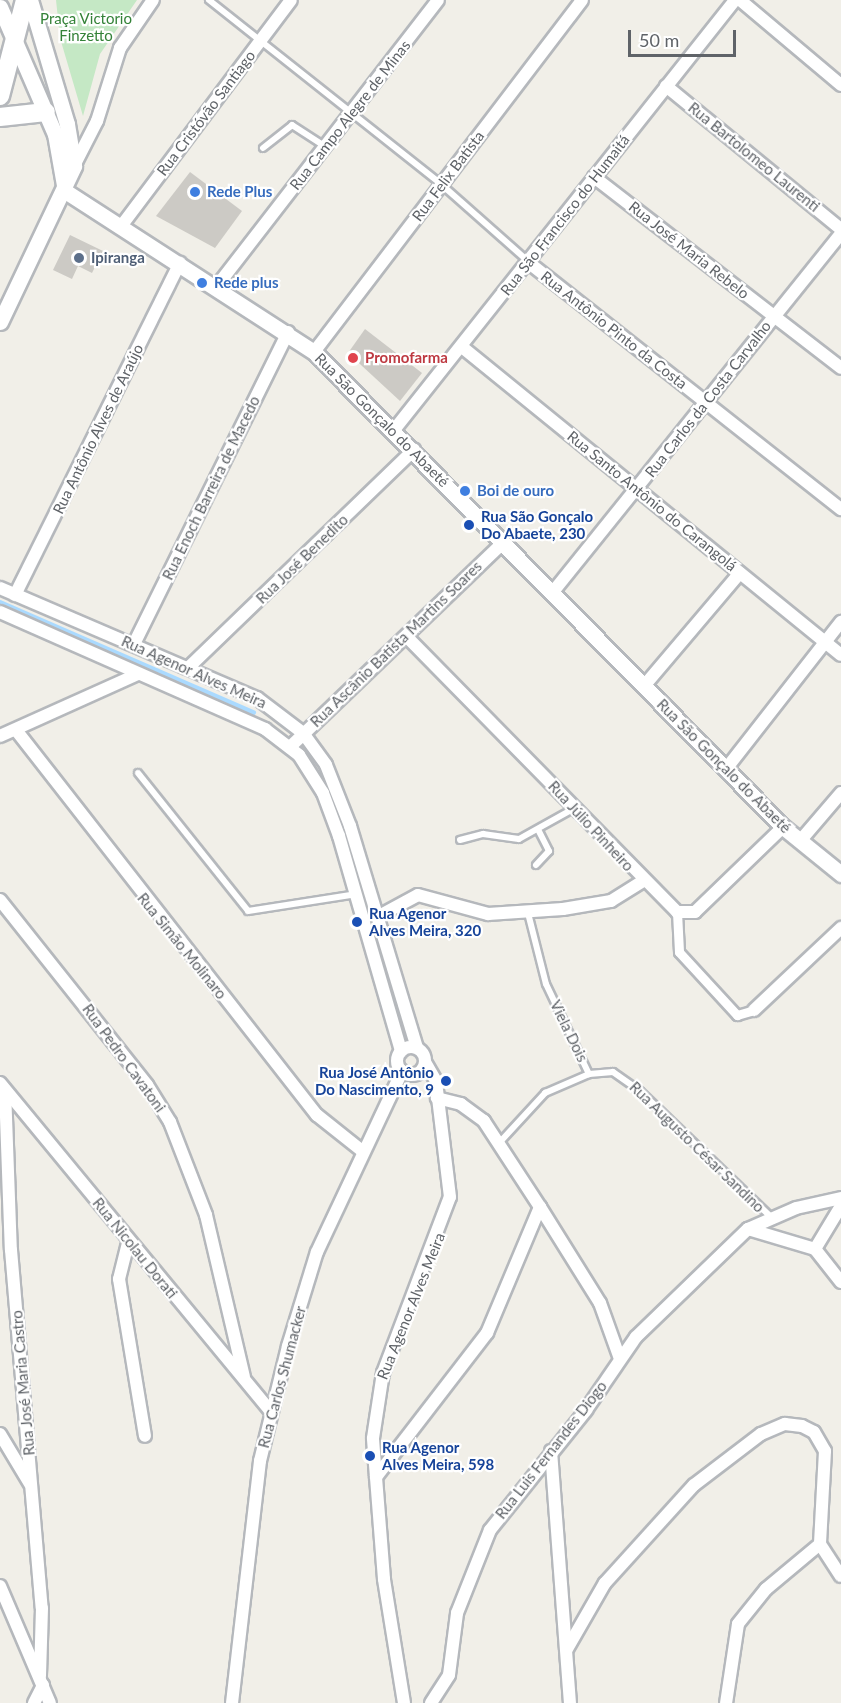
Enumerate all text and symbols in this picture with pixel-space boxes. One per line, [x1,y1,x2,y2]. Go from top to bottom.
park label: Praça Victorio Finzetto [40,9,132,44]
scale bar [631,18,739,56]
text: 50 m [639,29,679,51]
street label: Rua Campo Alegre de Minas [286,36,414,194]
street label: Rua Cristóvão Santiago [153,47,259,179]
street label: Rua Bartolomeo Laurenti [685,98,823,216]
street label: Rua Felix Batista [408,127,488,225]
street label: Rua São Francisco do Humaitá [497,131,633,299]
place label: Rede Plus [207,183,272,201]
marker: Rede Plus [188,185,202,199]
street label: Rua José Maria Rebelo [625,197,753,303]
place label: Ipiranga [91,249,145,267]
marker: Ipiranga [72,251,86,265]
street label: Rua Antônio Pinto da Costa [537,267,691,393]
place label: Rede plus [214,274,279,292]
marker: Rede plus [195,276,209,290]
street label: Rua Carlos da Costa Carvalho [641,317,775,481]
street label: Rua Antônio Alves de Araújo [49,340,147,518]
street label: Rua São Gonçalo do Abaeté [311,349,453,491]
place label: Promofarma [365,349,448,367]
marker: Promofarma [346,351,360,365]
street label: Rua Enoch Barreira de Macedo [159,393,263,583]
street label: Rua Santo Antônio do Carangolá [563,427,741,575]
place label: Boi de ouro [477,482,554,500]
marker: Boi de ouro [458,484,472,498]
place label: Rua São Gonçalo Do Abaete, 230 [481,507,593,542]
street label: Rua José Benedito [252,510,352,608]
marker: Rua São Gonçalo Do Abaete, 230 [462,518,476,532]
street label: Rua Ascânio Batista Martins Soares [306,557,486,731]
street label: Rua Agenor Alves Meira [118,632,270,712]
street label: Rua São Gonçalo do Abaeté [653,695,795,837]
street label: Rua Júlio Pinheiro [544,777,638,875]
street label: Rua Simão Molinaro [134,889,230,1003]
place label: Rua Agenor Alves Meira, 320 [369,904,481,939]
marker: Rua Agenor Alves Meira, 320 [350,915,364,929]
street label: Viela Dois [546,997,592,1065]
street label: Rua Pedro Cavatoni [79,1000,169,1116]
place label: Rua José Antônio Do Nascimento, 9 [315,1063,434,1098]
marker: Rua José Antônio Do Nascimento, 9 [439,1074,453,1088]
street label: Rua Augusto César Sandino [626,1078,768,1216]
street label: Rua Nicolau Dorati [89,1194,181,1302]
street label: Rua Agenor Alves Meira [373,1229,449,1383]
street label: Rua Carlos Shumacker [254,1304,310,1450]
street label: Rua José Maria Castro [8,1309,38,1457]
street label: Rua Luis Fernandes Diogo [492,1378,610,1522]
place label: Rua Agenor Alves Meira, 598 [382,1438,494,1473]
marker: Rua Agenor Alves Meira, 598 [363,1449,377,1463]

